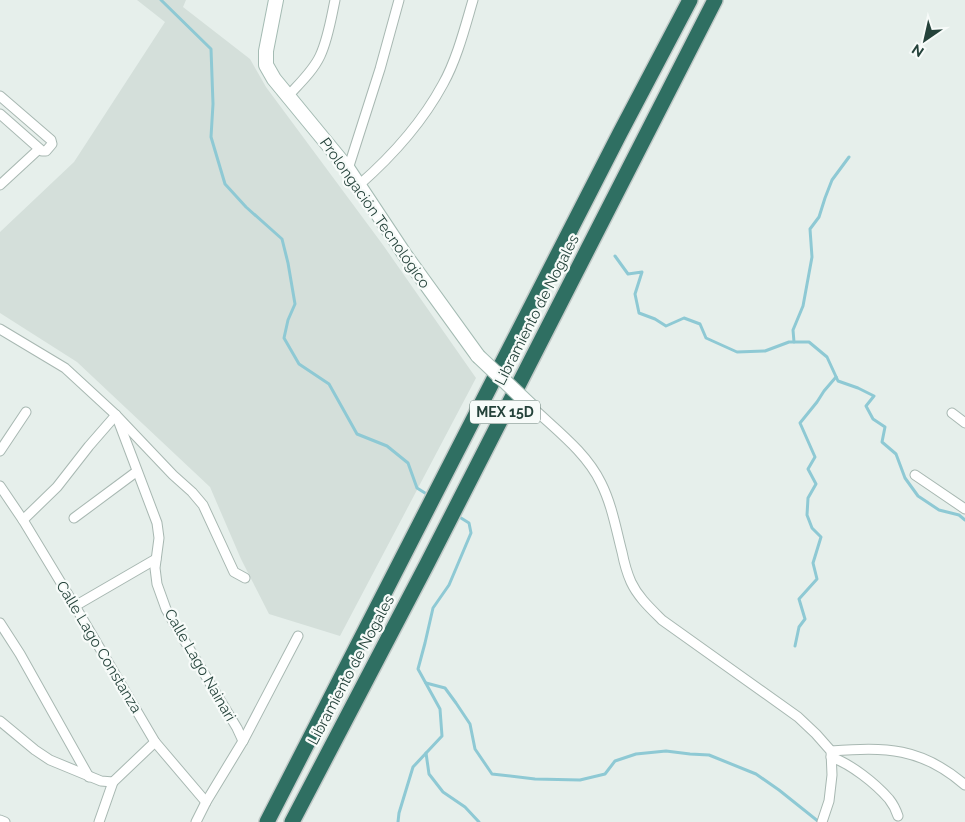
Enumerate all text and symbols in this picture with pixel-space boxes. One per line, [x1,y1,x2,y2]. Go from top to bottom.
north arrow [900,15,950,65]
text: N [909,41,927,60]
street label: Prolongación Tecnológico [316,134,434,292]
street label: Libramiento de Nogales [491,232,583,388]
road number: MEX 15D [470,401,540,424]
street label: Calle Lago Constanza [52,578,146,716]
street label: Libramiento de Nogales [304,592,398,748]
street label: Calle Lago Nainari [161,606,239,724]

